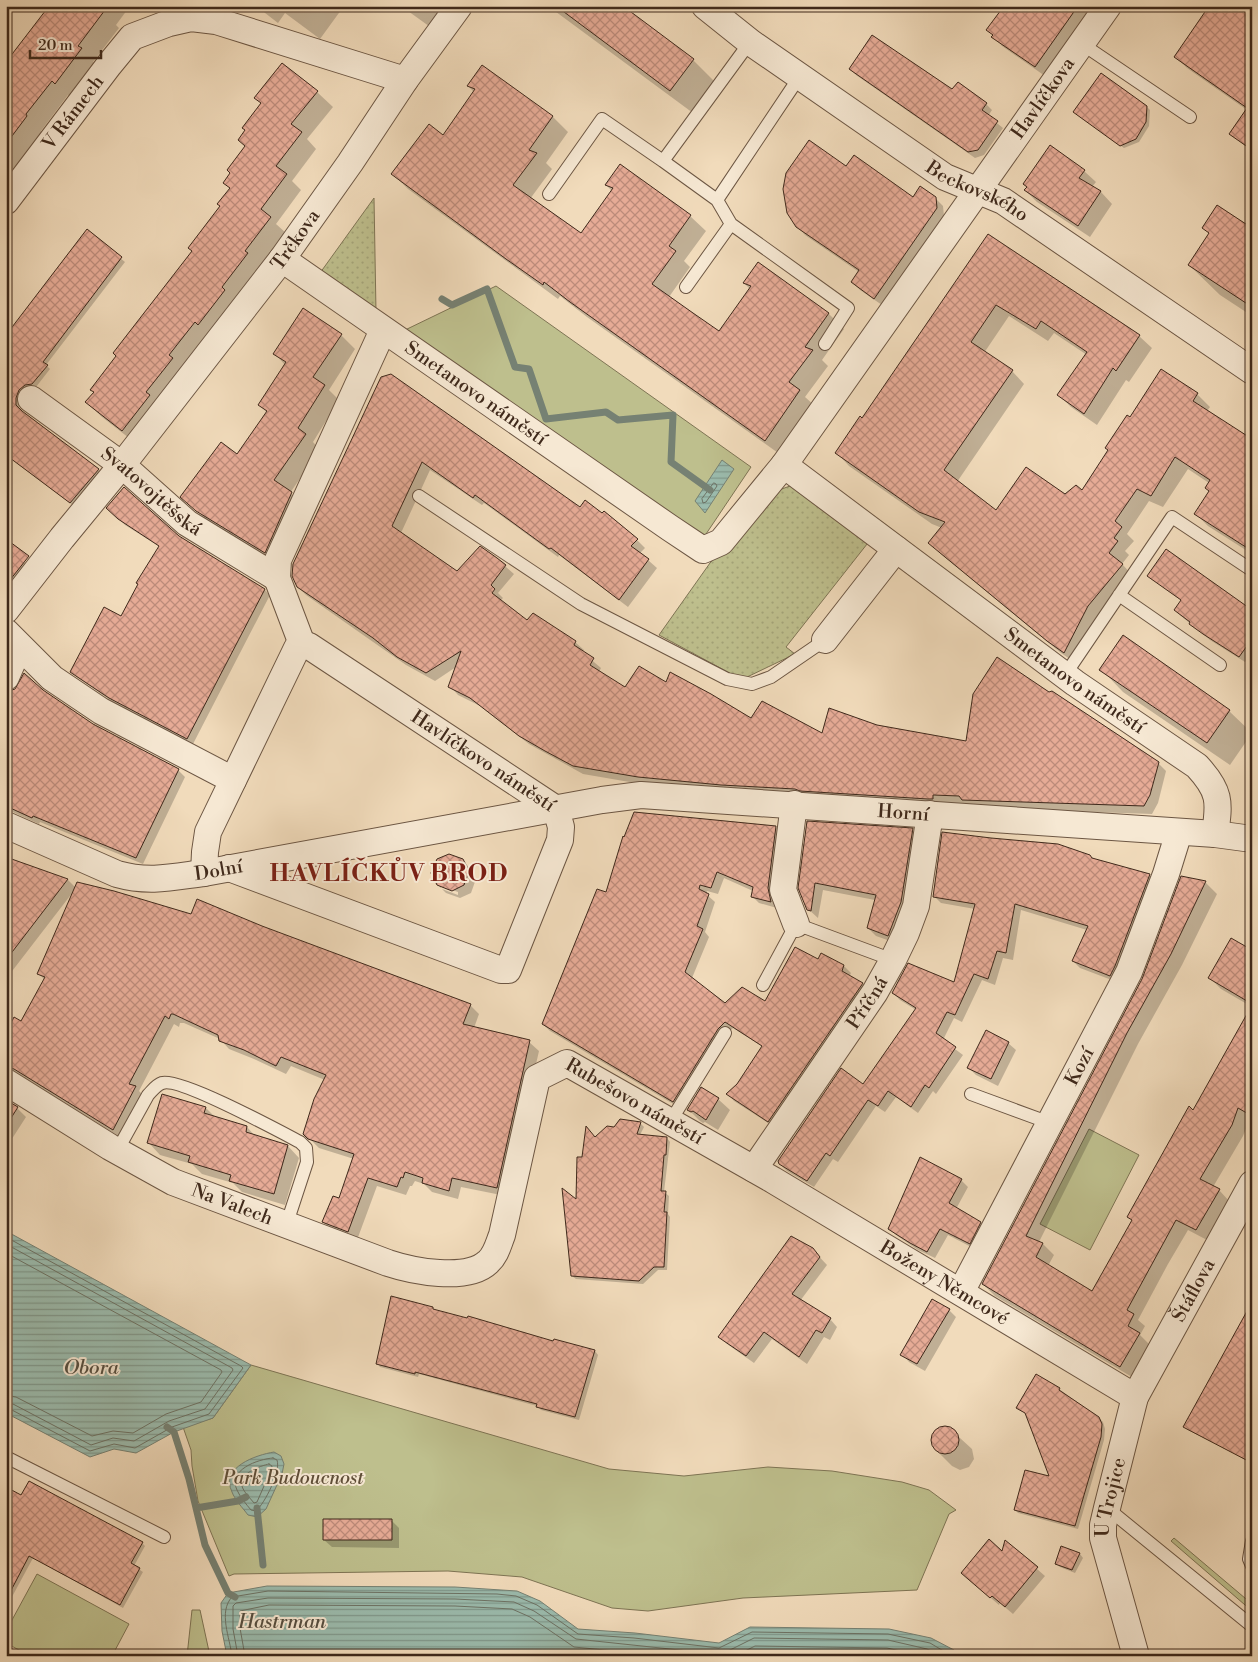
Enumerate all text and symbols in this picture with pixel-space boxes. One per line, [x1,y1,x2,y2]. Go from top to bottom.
scale bar [30,28,101,60]
text: 20 m [38,36,73,55]
street label: Havlíčkova [1006,52,1080,144]
street label: V Rámech [36,70,109,156]
street label: Beckovského [920,155,1033,227]
street label: Trčkova [266,204,326,275]
street label: Smetanovo náměstí [400,336,552,452]
street label: Svatovojtěšská [96,442,207,541]
street label: Smetanovo náměstí [999,622,1150,740]
street label: Havlíčkovo náměstí [406,705,561,818]
street label: Horní [877,799,931,827]
street label: Dolní [193,854,245,886]
district label: HAVLÍČKŮV BROD [270,856,508,889]
street label: Příčná [841,972,893,1034]
street label: Kozí [1060,1042,1100,1089]
street label: Rubešovo náměstí [561,1053,709,1151]
street label: Na Valech [188,1178,276,1231]
street label: Boženy Němcové [875,1234,1013,1331]
street label: Štáflova [1166,1254,1221,1326]
water label: Obora [63,1356,120,1381]
street label: U Trojice [1091,1455,1131,1537]
park label: Park Budoucnost [222,1466,364,1490]
water label: Hastrman [237,1610,327,1635]

